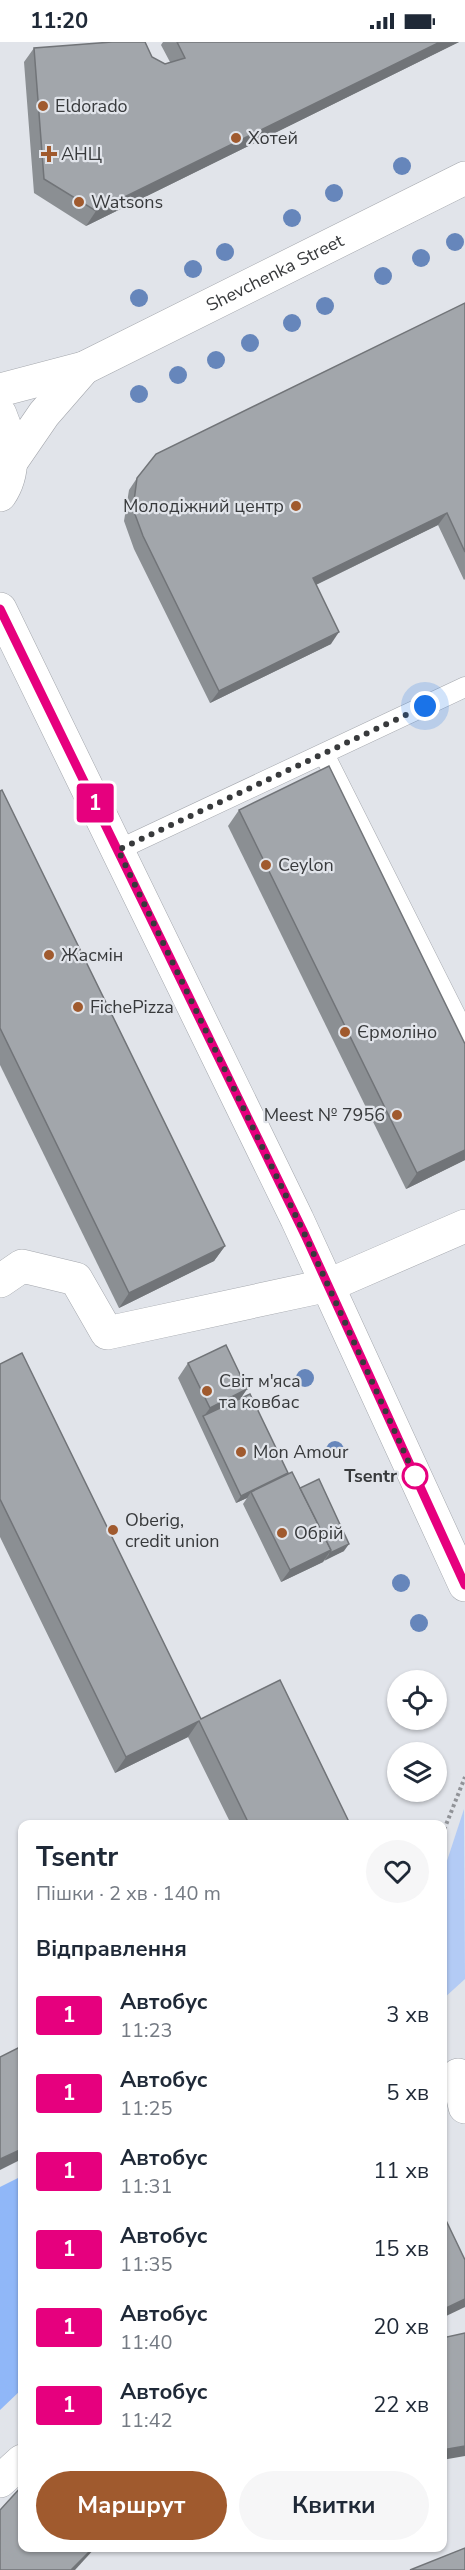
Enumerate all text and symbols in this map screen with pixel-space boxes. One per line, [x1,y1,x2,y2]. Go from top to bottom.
text: 11:20 [30,6,88,36]
place label: Eldorado [55,94,128,118]
marker: Eldorado [36,99,50,113]
place label: Хотей [248,126,298,150]
marker: Хотей [229,131,243,145]
place label: АНЦ [61,142,102,166]
marker: АНЦ [42,147,56,161]
place label: Watsons [91,190,163,214]
marker: Watsons [72,195,86,209]
street label: Shevchenka Street [202,228,348,317]
place label: Молодіжний центр [123,494,284,518]
marker: Молодіжний центр [289,499,303,513]
your location [410,691,440,721]
line badge: 1 [76,784,115,822]
text: 1 [89,789,101,817]
place label: Ceylon [278,853,334,877]
marker: Ceylon [259,858,273,872]
place label: Жасмін [61,943,123,967]
marker: Жасмін [42,948,56,962]
place label: FichePizza [90,995,174,1019]
marker: FichePizza [71,1000,85,1014]
place label: Єрмоліно [357,1020,437,1044]
marker: Єрмоліно [338,1025,352,1039]
place label: Meest № 7956 [264,1103,385,1127]
marker: Meest № 7956 [390,1108,404,1122]
place label: Світ м'яса та ковбас [219,1369,301,1414]
marker: Світ м'яса та ковбас [200,1384,214,1398]
place label: Mon Amour [253,1440,349,1464]
marker: Mon Amour [234,1445,248,1459]
marker: Tsentr [402,1463,428,1489]
place label: Tsentr [344,1464,397,1488]
place label: Oberig, credit union [125,1508,220,1553]
place label: Обрій [294,1521,344,1545]
marker: Oberig, credit union [106,1523,120,1537]
marker: Обрій [275,1526,289,1540]
map controls [387,1670,447,1802]
button: locate [387,1670,447,1730]
button: layers [387,1742,447,1802]
text: Tsentr [36,1838,118,1876]
button: heart [366,1840,429,1903]
text: Пішки · 2 хв · 140 m [36,1880,221,1907]
text: Відправлення [36,1934,187,1964]
text: Автобус [120,1987,208,2017]
text: 3 хв [386,2000,429,2030]
text: 1 [63,2001,75,2029]
text: 11:23 [120,2017,173,2044]
text: Автобус [120,2065,208,2095]
text: 5 хв [386,2078,429,2108]
text: 1 [63,2079,75,2107]
text: 11:25 [120,2095,173,2122]
text: Автобус [120,2143,208,2173]
text: 11 хв [373,2156,429,2186]
text: 1 [63,2157,75,2185]
text: 11:31 [120,2173,173,2200]
text: Автобус [120,2221,208,2251]
text: 15 хв [373,2234,429,2264]
text: 1 [63,2235,75,2263]
text: 11:35 [120,2251,173,2278]
text: Автобус [120,2299,208,2329]
text: 20 хв [373,2312,429,2342]
text: 1 [63,2313,75,2341]
text: 11:40 [120,2329,173,2356]
text: Автобус [120,2377,208,2407]
text: 22 хв [373,2390,429,2420]
text: 1 [63,2391,75,2419]
text: 11:42 [120,2407,173,2434]
button: Маршрут [36,2471,227,2540]
button: Квитки [239,2471,429,2540]

